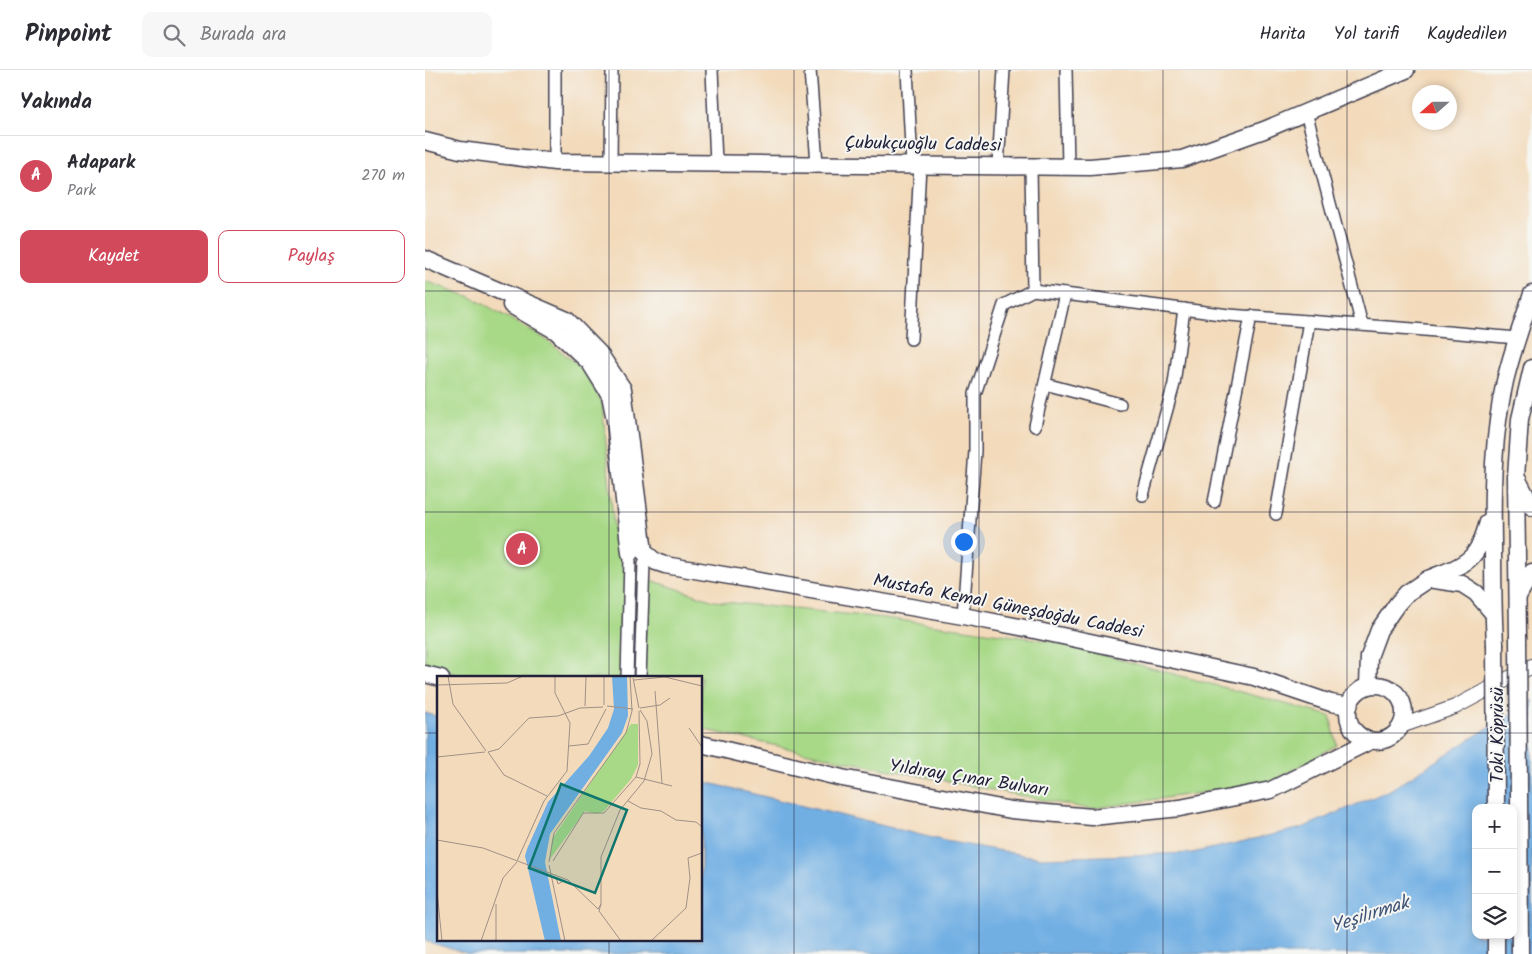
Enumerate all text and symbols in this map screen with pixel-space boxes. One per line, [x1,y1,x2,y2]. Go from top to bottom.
search box [142,12,492,57]
text: Pinpoint [25,15,112,54]
text: Burada ara [200,20,287,50]
text: Harita [1260,20,1306,49]
text: Yol tarifi [1334,20,1399,49]
text: Kaydedilen [1427,20,1507,49]
icon: search [160,21,188,49]
north arrow [1412,85,1457,130]
text: Yakında [20,86,92,119]
street label: Çubukçuoğlu Caddesi [844,129,1002,161]
text: Adapark [67,148,135,178]
text: A [31,163,41,188]
text: 270 m [361,163,405,188]
text: Park [67,178,96,203]
button: Kaydet [20,230,208,283]
button: Paylaş [218,230,405,283]
your location [951,529,977,555]
pin: A [506,530,538,568]
street label: Mustafa Kemal Güneşdoğdu Caddesi [871,567,1146,648]
inset map [437,676,703,942]
street label: Toki Köprüsü [1484,687,1513,783]
street label: Yıldıray Çınar Bulvarı [887,752,1051,806]
map controls [1472,804,1517,939]
button: + [1472,804,1517,849]
button: − [1472,849,1517,894]
water label: Yeşilırmak [1327,887,1416,942]
button: layers [1472,894,1517,939]

